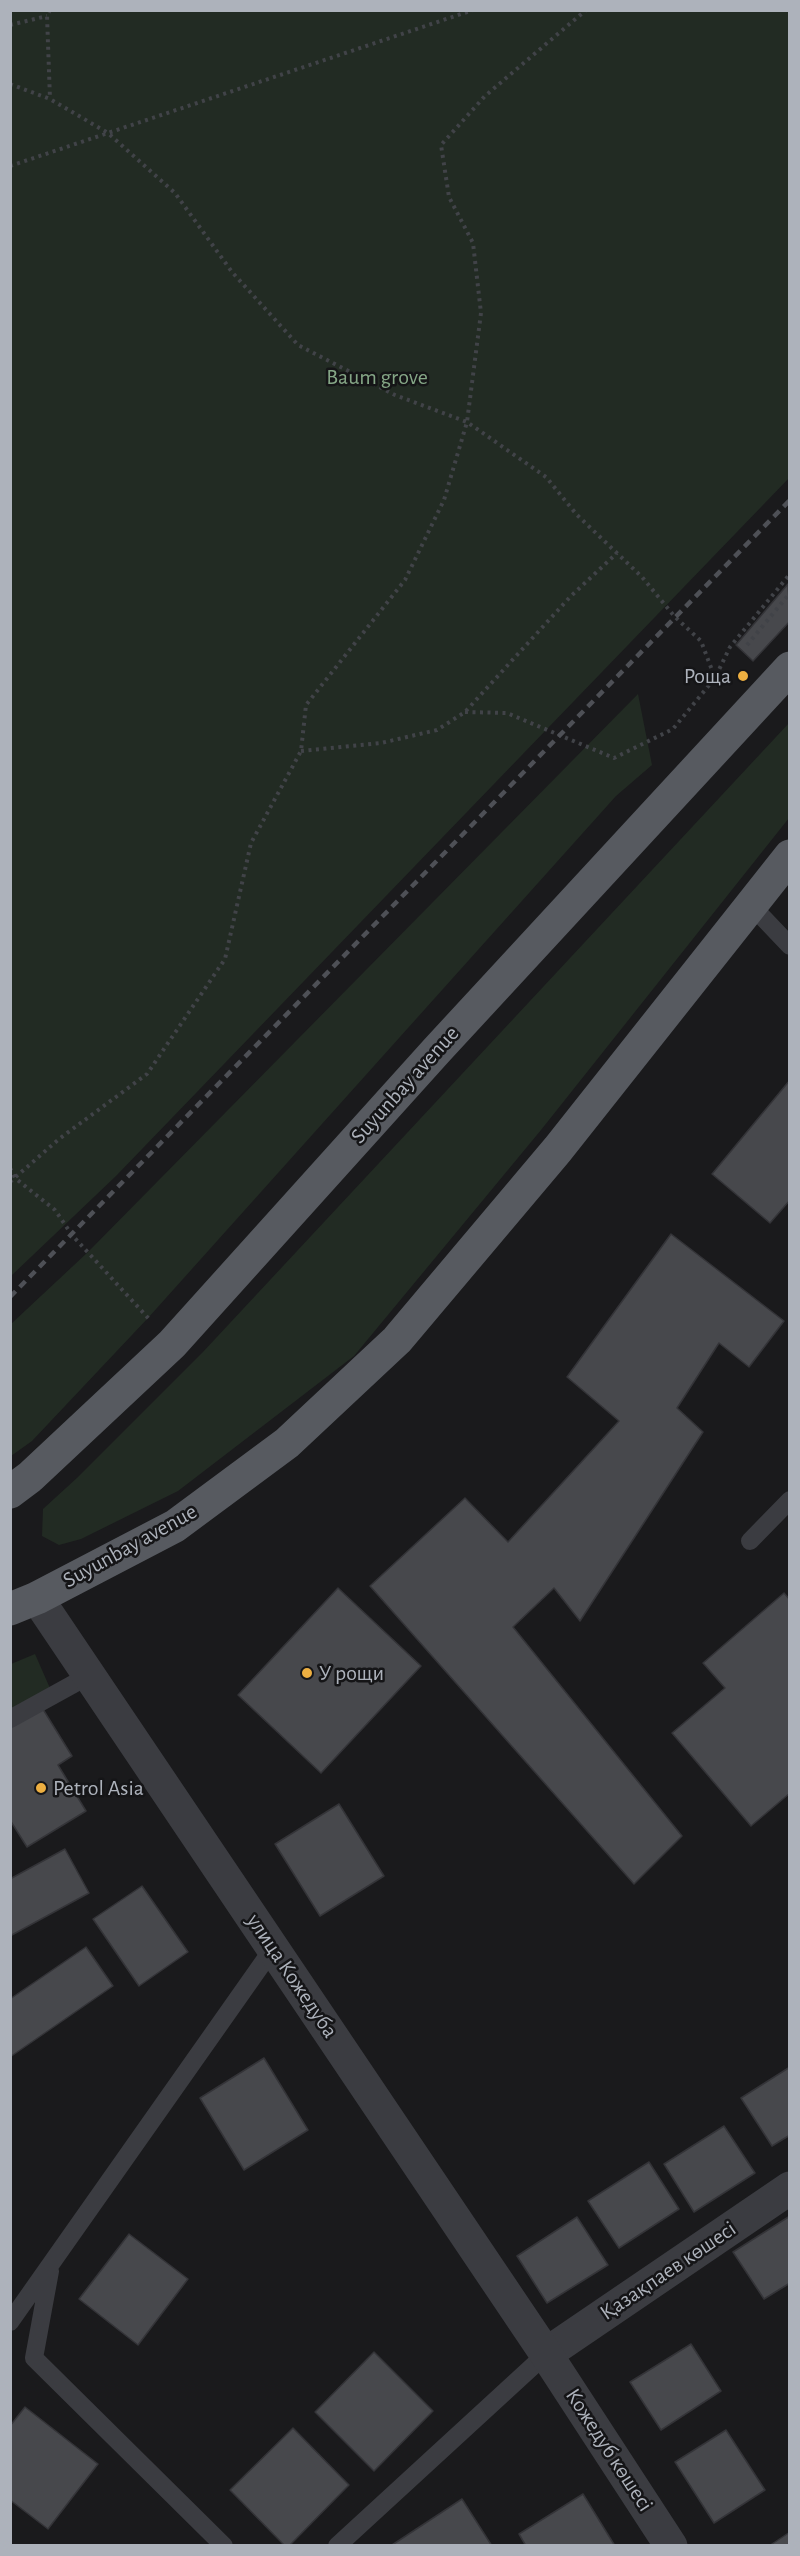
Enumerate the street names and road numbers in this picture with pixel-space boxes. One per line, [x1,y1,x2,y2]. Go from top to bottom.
street label: Suyunbay avenue [345,1021,465,1149]
street label: Suyunbay avenue [58,1498,202,1594]
street label: улица Кожедуба [241,1909,343,2043]
street label: Қазақпаев көшесі [595,2216,741,2326]
street label: Кожедуб көшесі [559,2383,659,2517]

